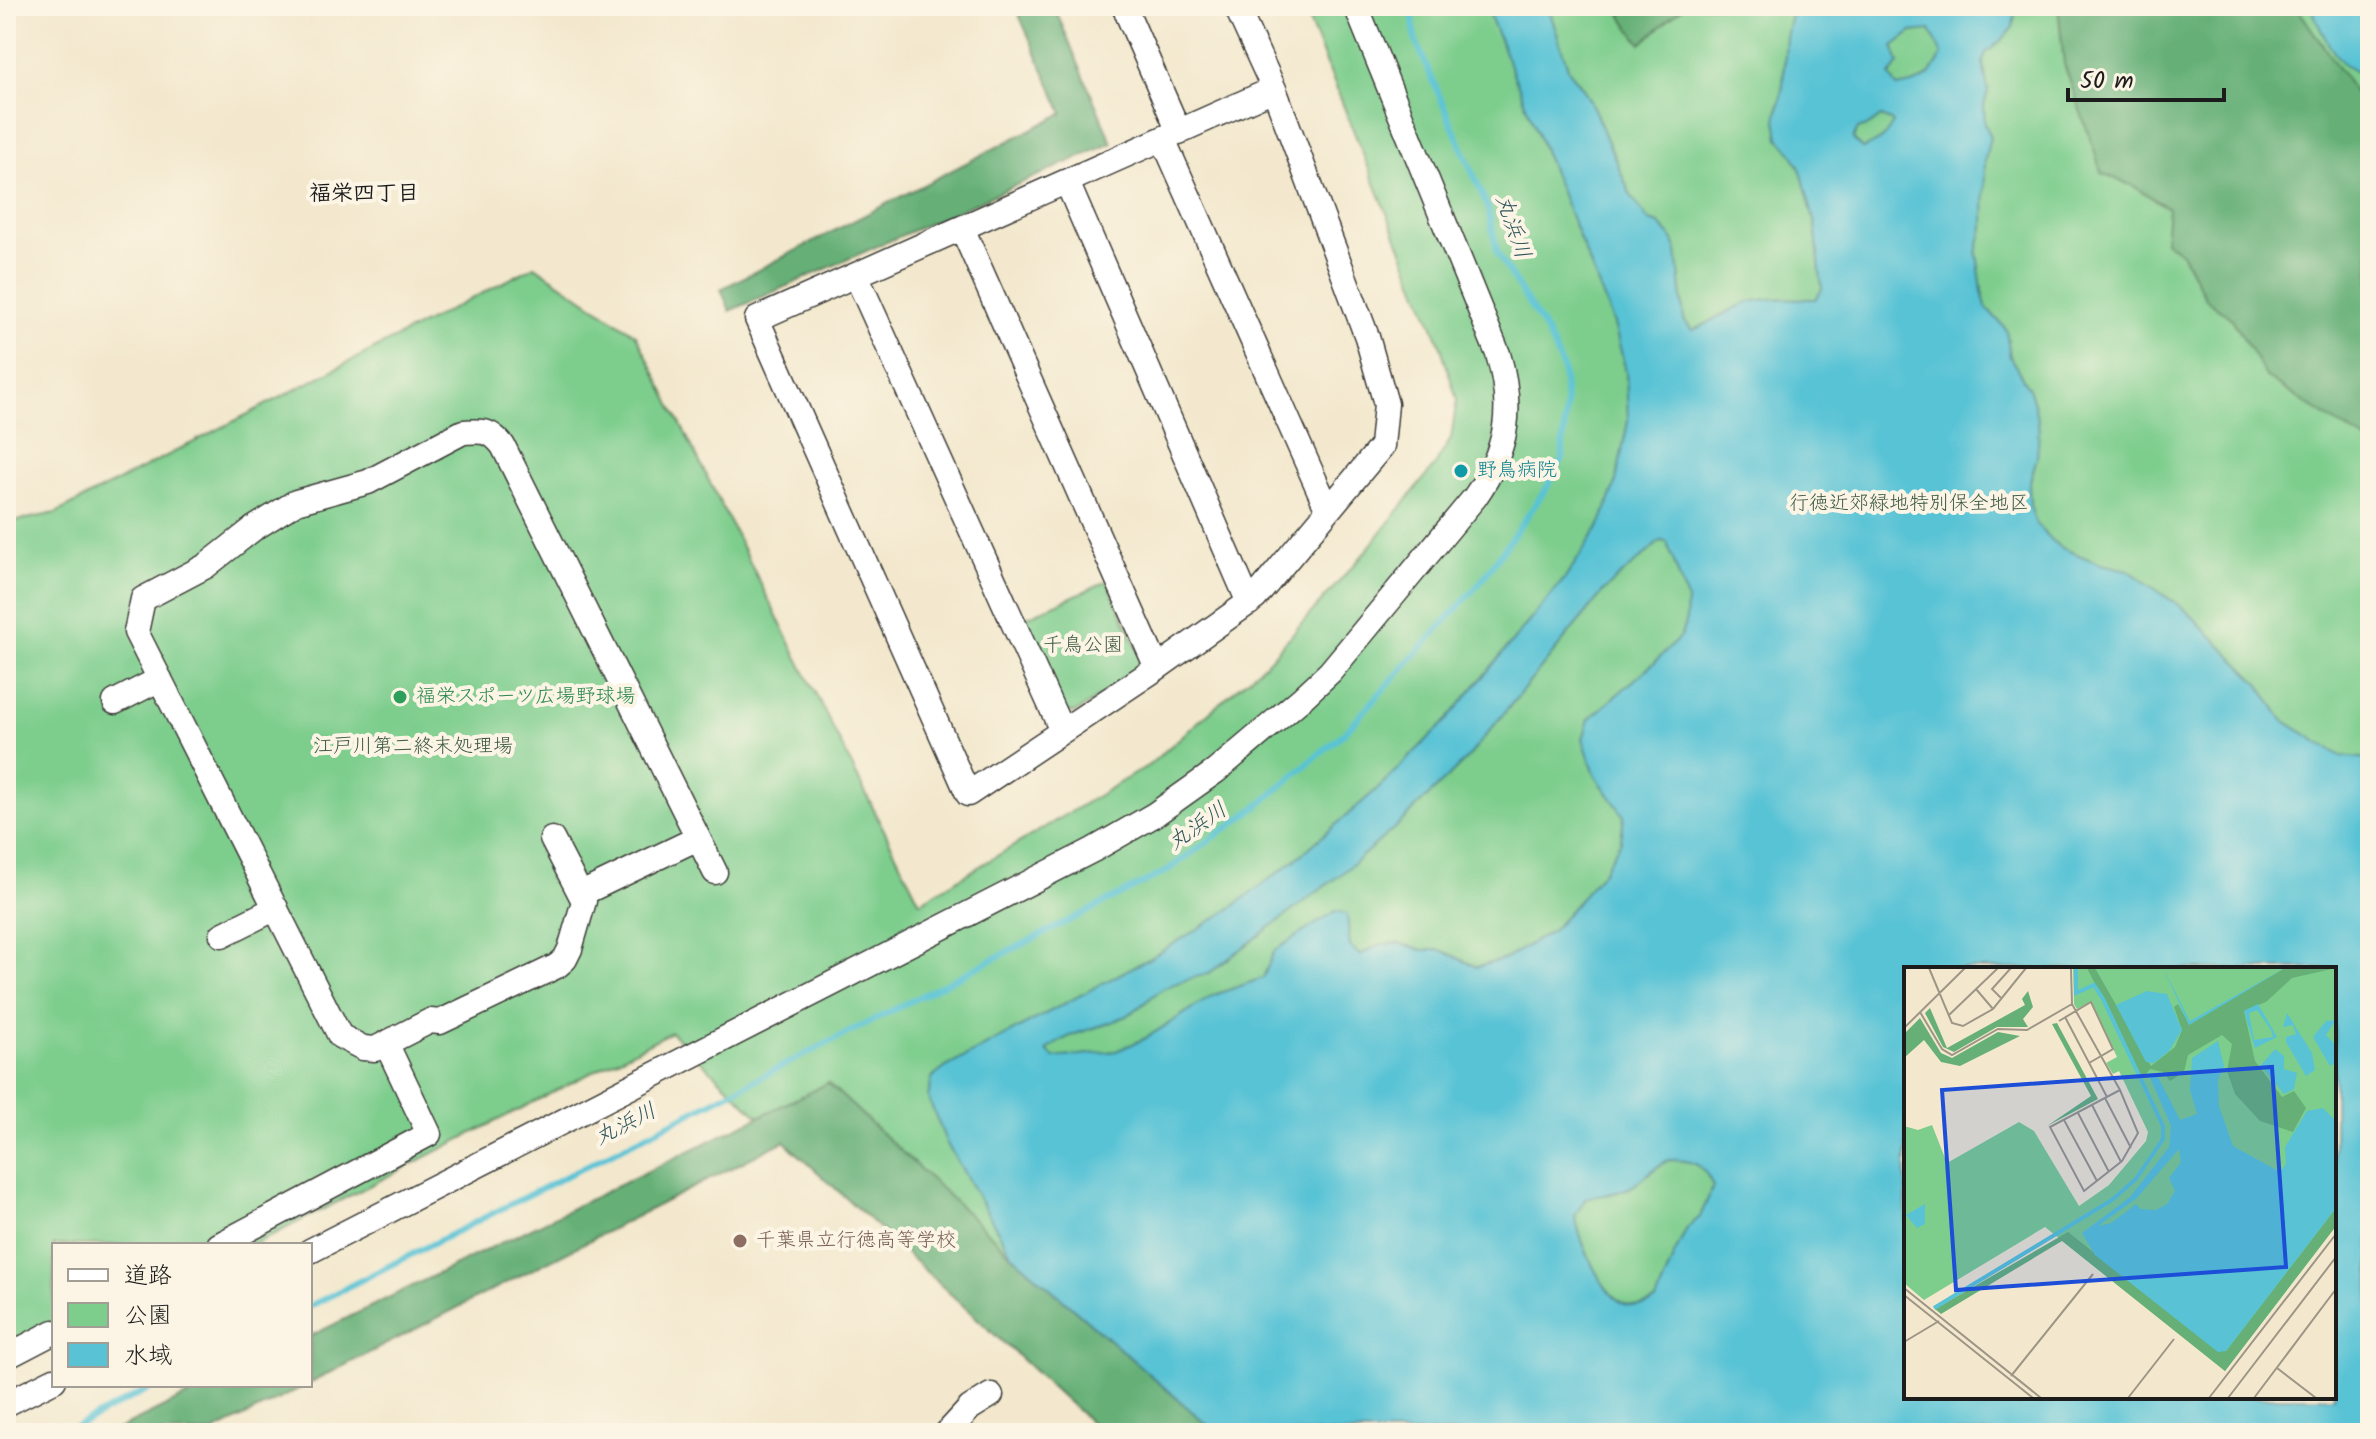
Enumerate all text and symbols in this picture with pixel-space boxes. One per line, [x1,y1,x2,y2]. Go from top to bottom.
scale bar [2068,52,2224,102]
text: 50 m [2080,62,2134,101]
district label: 福栄四丁目 [309,177,419,212]
water label: 丸浜川 [1485,190,1539,264]
place label: 野鳥病院 [1477,455,1557,487]
marker: 野鳥病院 [1452,462,1470,480]
park label: 行徳近郊緑地特別保全地区 [1789,488,2029,520]
park label: 千鳥公園 [1043,630,1123,662]
place label: 福栄スポーツ広場野球場 [416,681,636,713]
marker: 福栄スポーツ広場野球場 [391,688,409,706]
park label: 江戸川第二終末処理場 [313,731,513,763]
water label: 丸浜川 [1161,794,1235,860]
inset map [1904,967,2336,1399]
water label: 丸浜川 [589,1094,663,1156]
place label: 千葉県立行徳高等学校 [756,1225,956,1257]
marker: 千葉県立行徳高等学校 [731,1232,749,1250]
legend [52,1243,312,1387]
text: 道路 [124,1257,172,1296]
text: 公園 [124,1297,172,1336]
text: 水域 [124,1337,172,1376]

